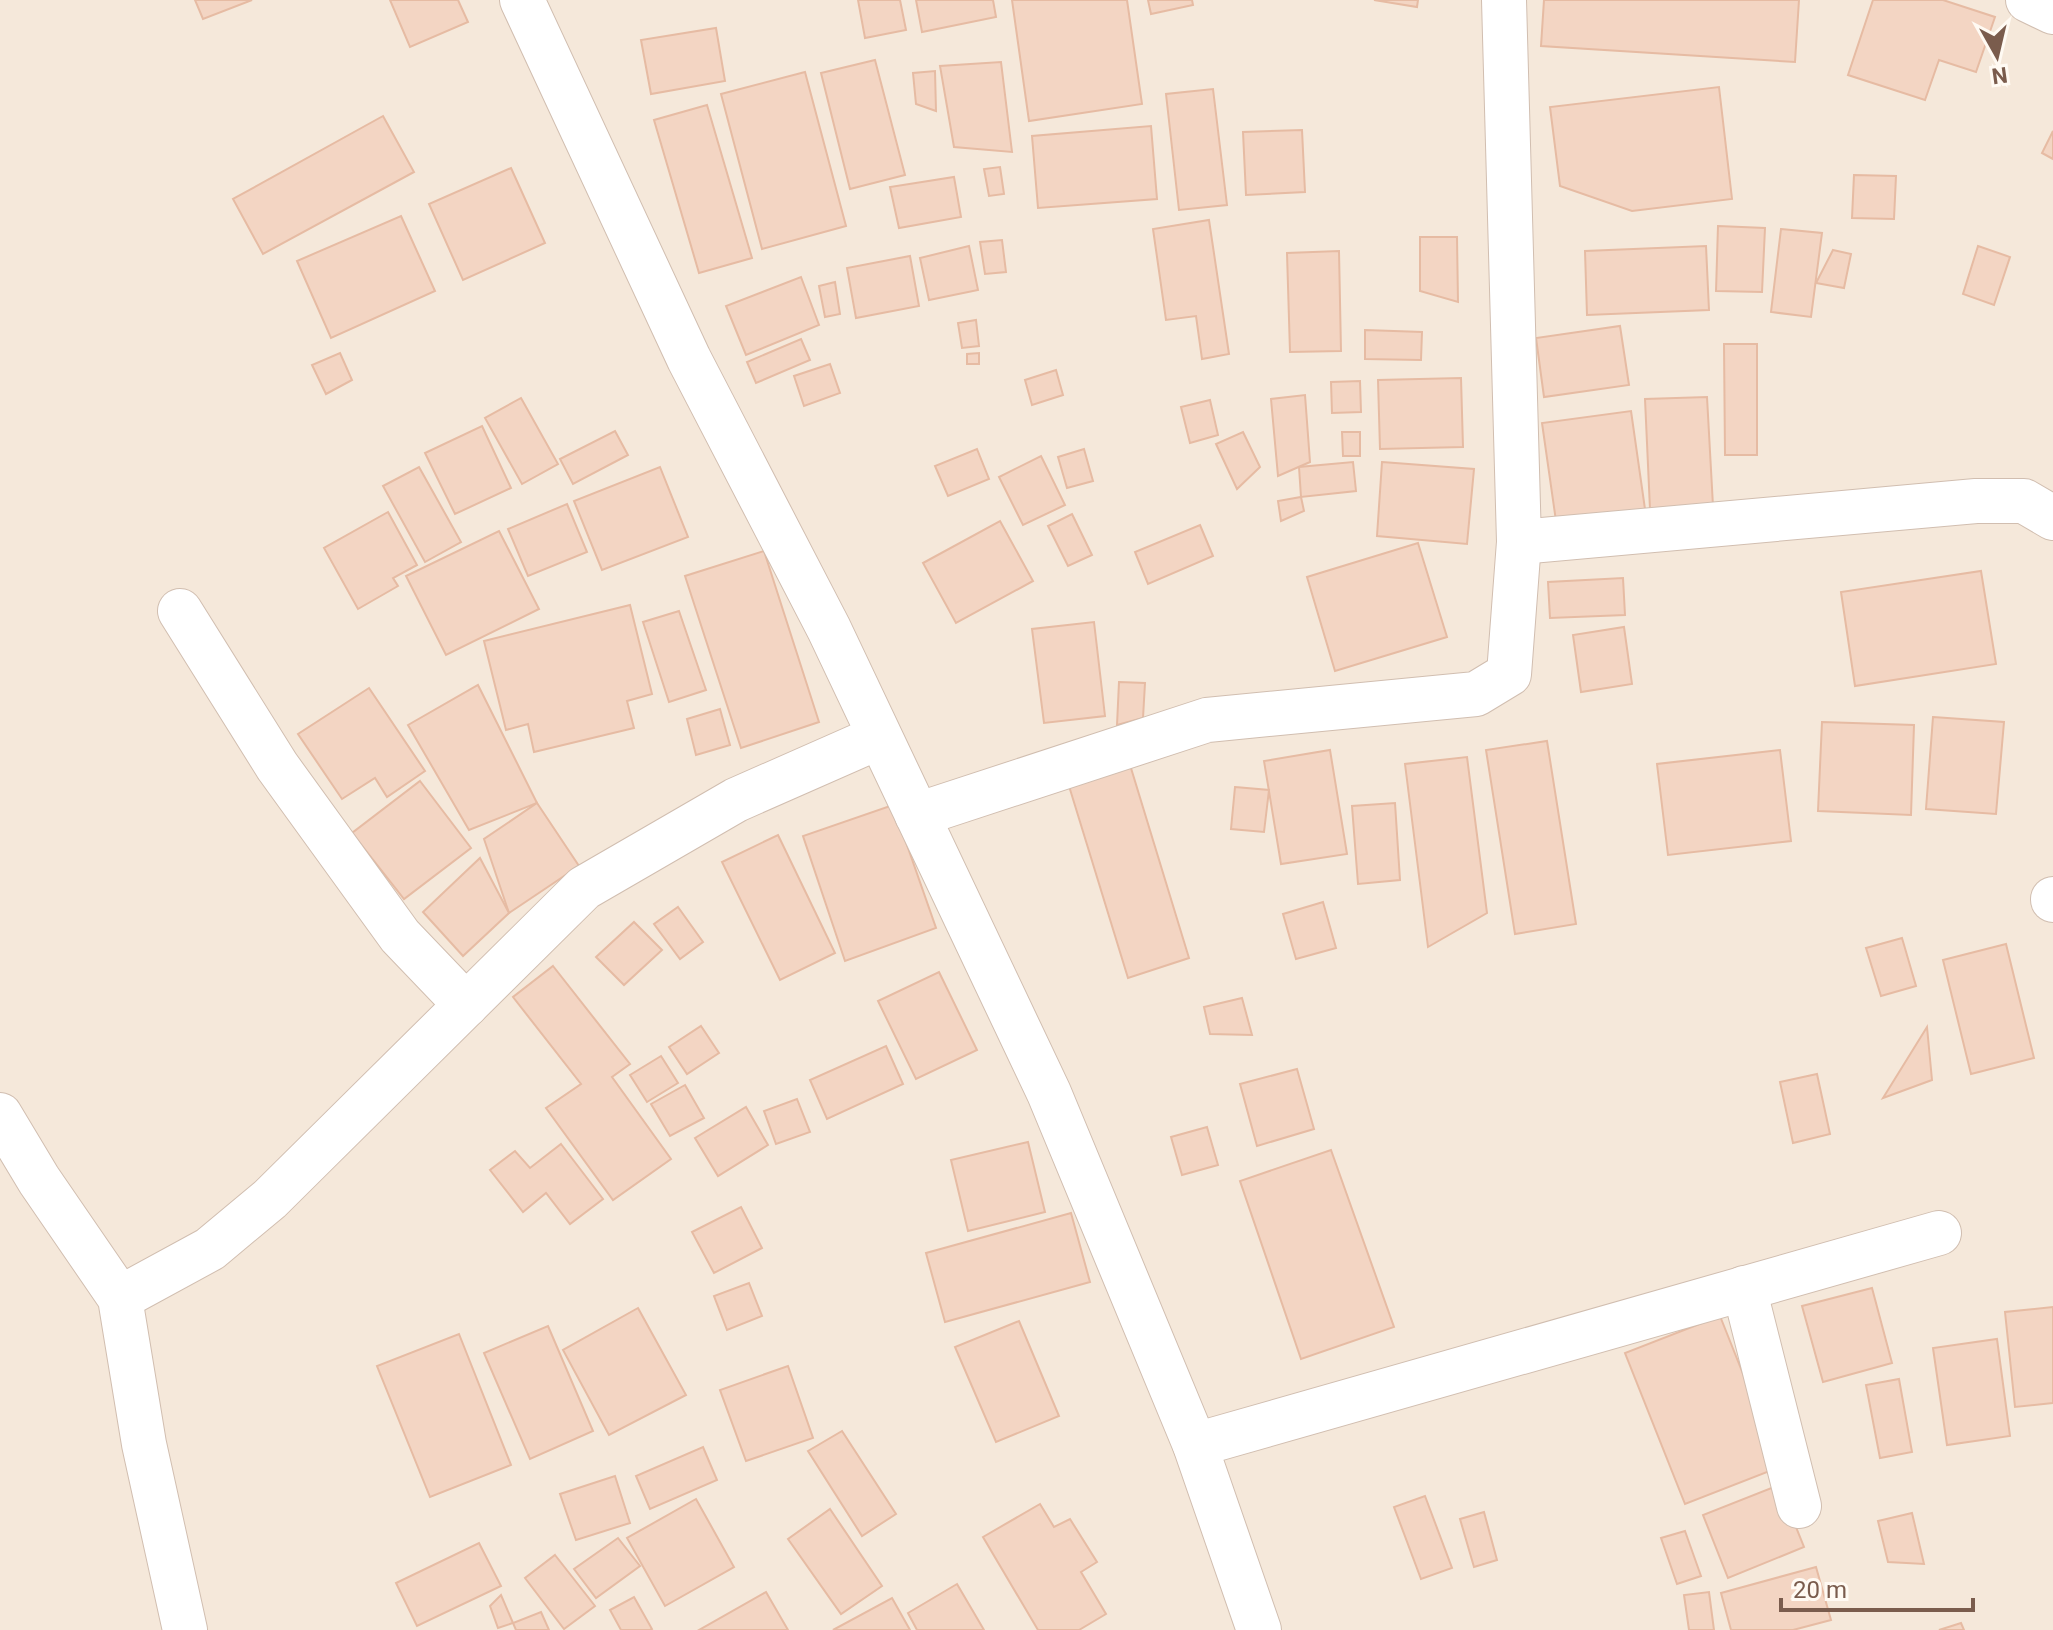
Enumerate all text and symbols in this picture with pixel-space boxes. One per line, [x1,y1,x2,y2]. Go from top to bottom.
north arrow [1957,16,2037,96]
text: N [1990,62,2009,89]
scale bar [1781,1562,1973,1612]
text: 20 m [1793,1576,1847,1604]

